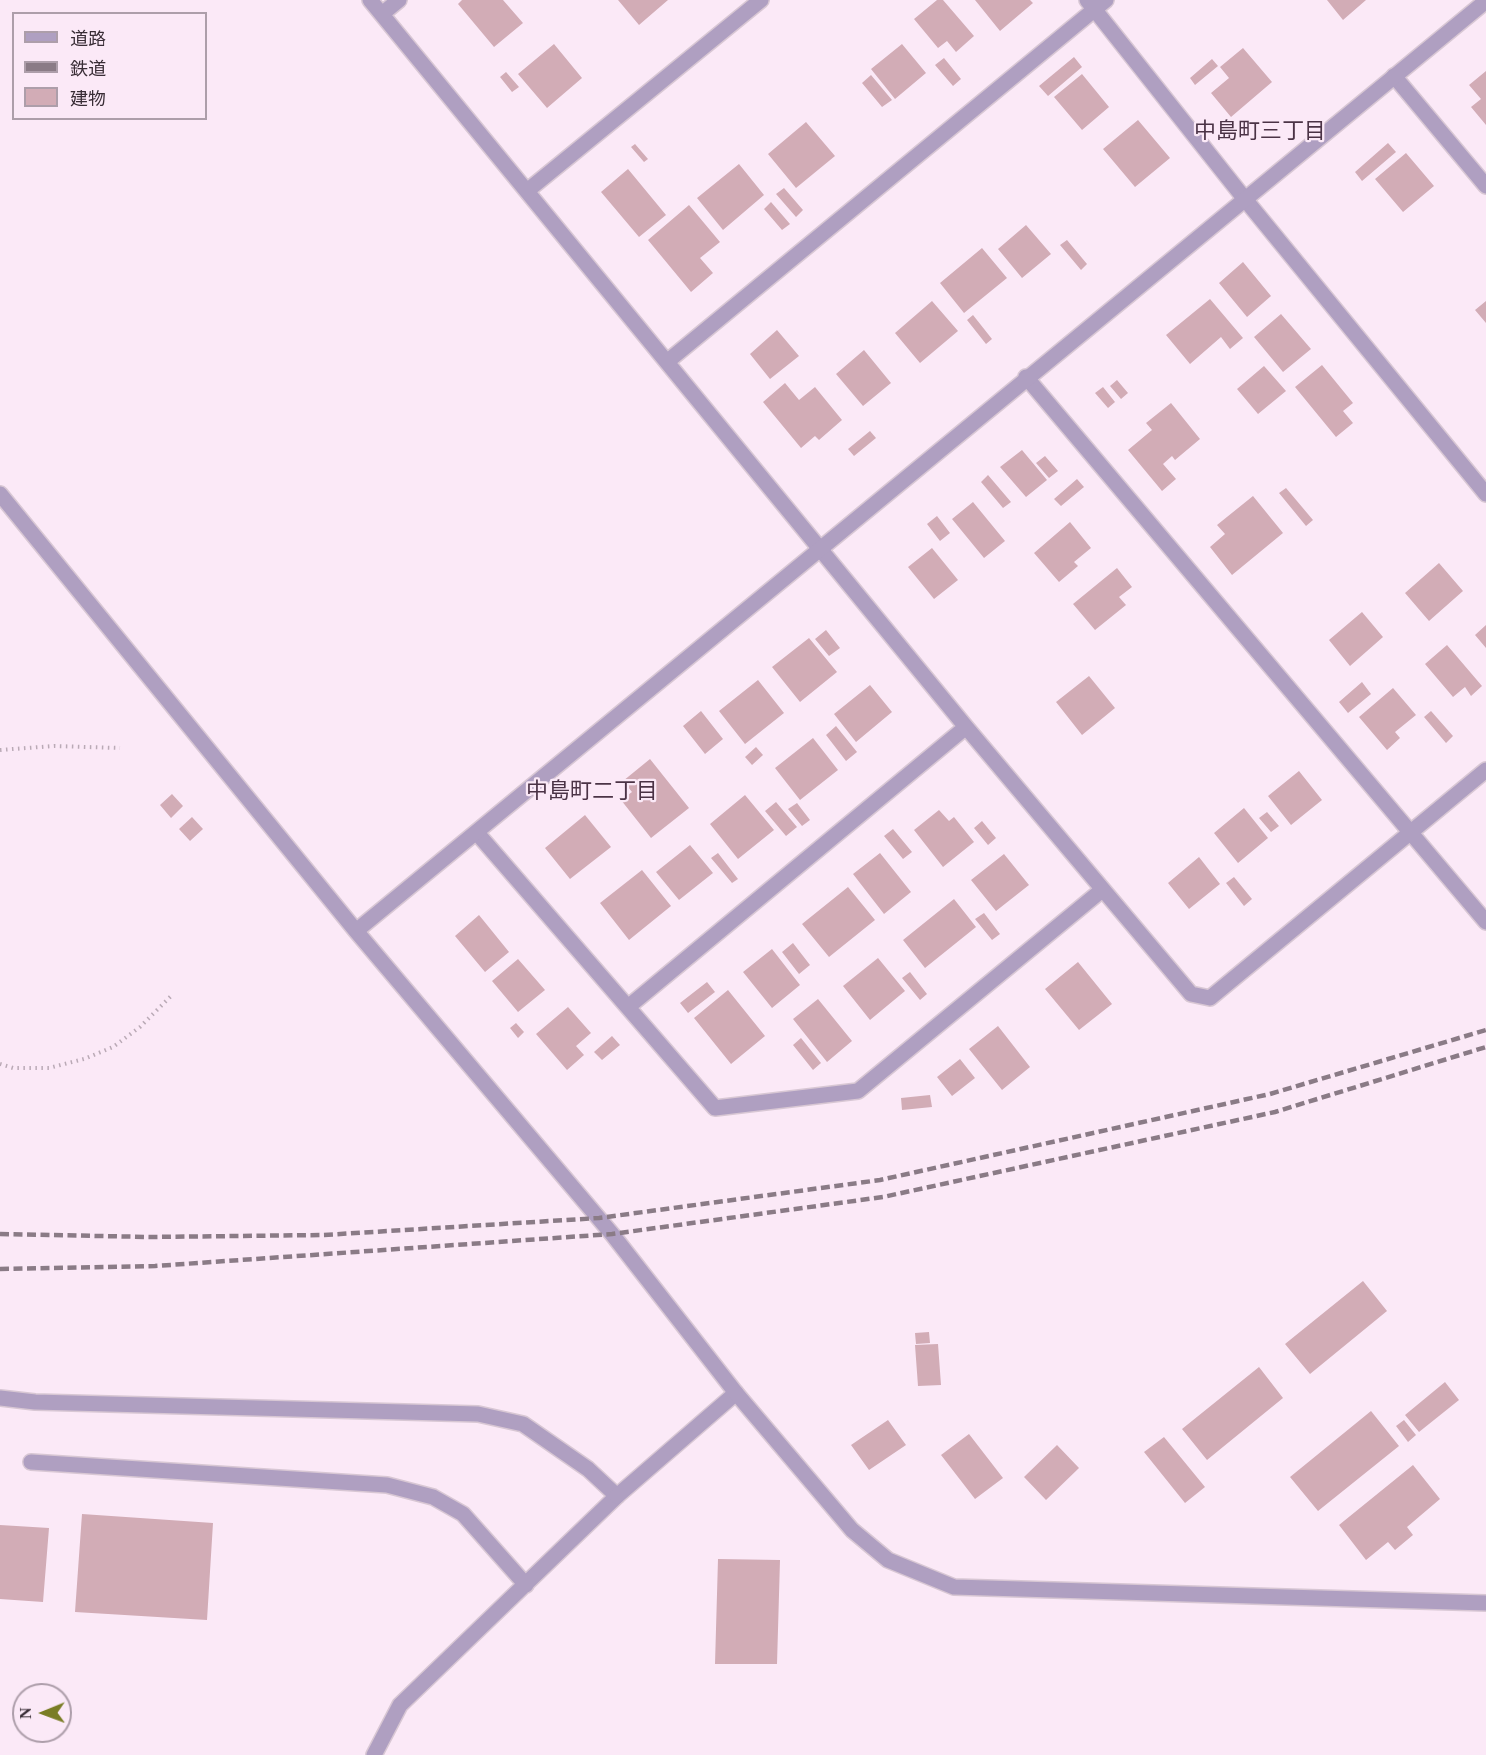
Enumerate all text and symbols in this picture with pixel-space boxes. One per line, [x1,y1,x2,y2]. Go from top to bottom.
legend [12,12,207,120]
text: 道路 [70,29,106,49]
text: 鉄道 [70,59,106,79]
text: 建物 [70,89,106,109]
district label: 中島町三丁目 [1194,119,1326,145]
district label: 中島町二丁目 [526,779,658,805]
north arrow [12,1683,72,1743]
text: N [17,1707,34,1719]

